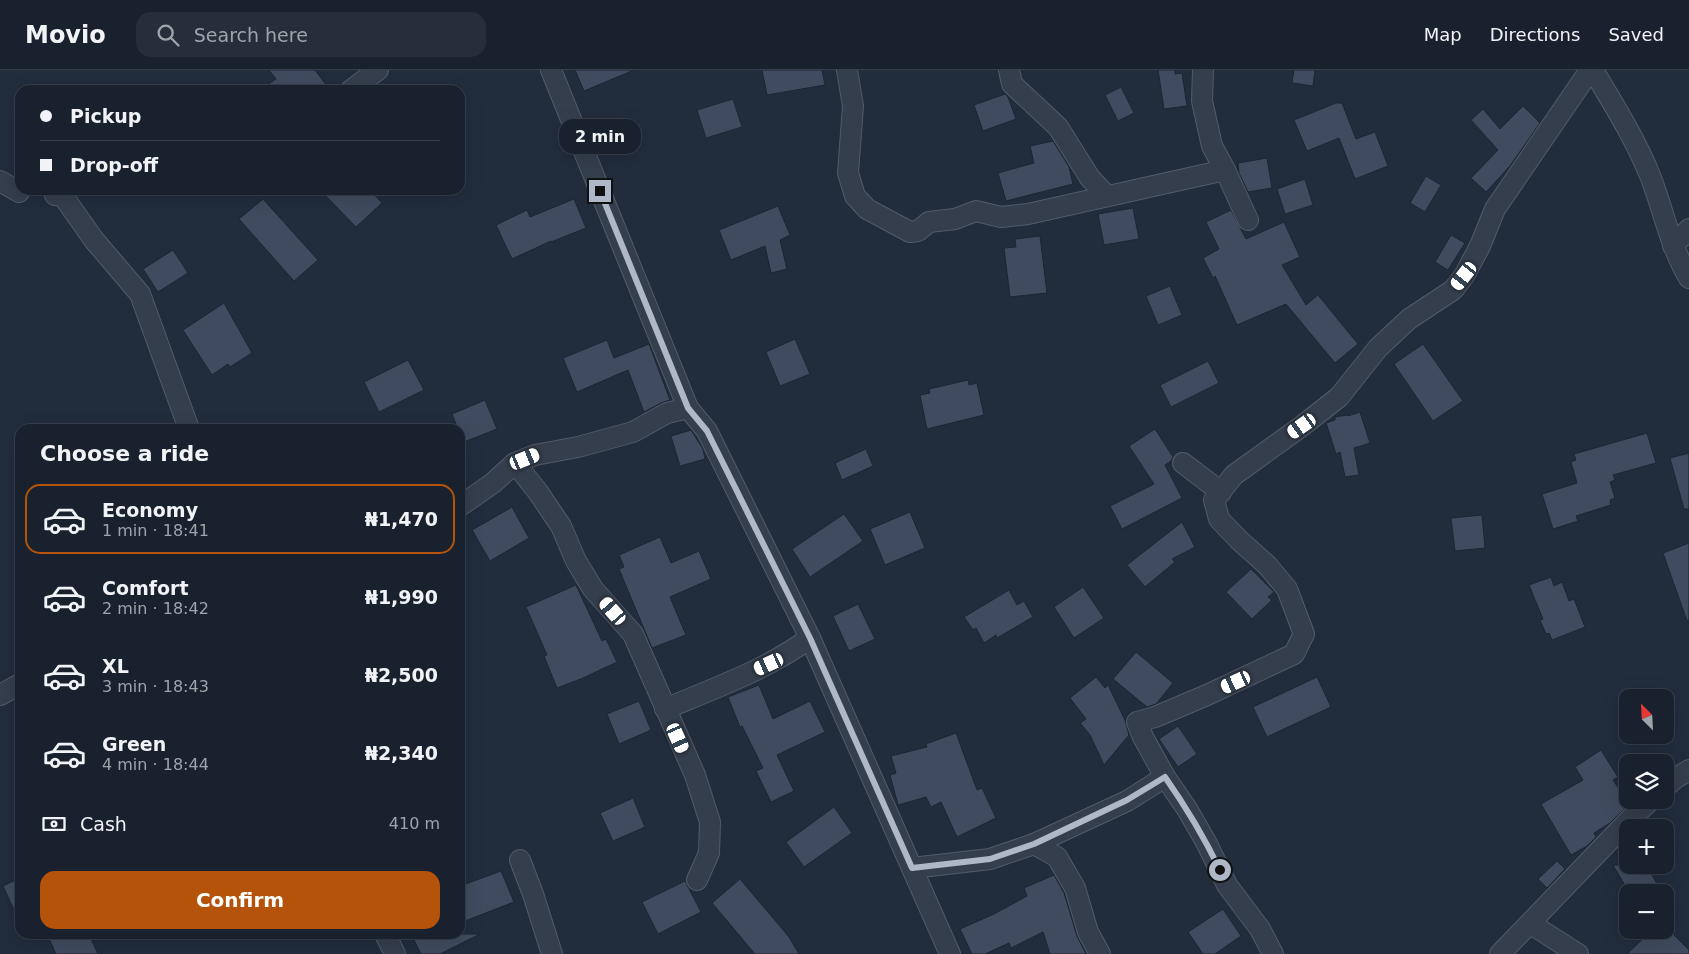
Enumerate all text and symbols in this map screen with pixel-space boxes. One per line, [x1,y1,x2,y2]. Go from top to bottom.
search box [136,12,486,57]
text: Movio [25,21,106,49]
icon: search [154,21,182,49]
text: Search here [194,24,308,46]
text: Map [1424,24,1462,45]
text: Directions [1490,24,1580,45]
text: Saved [1608,24,1664,45]
text: Pickup [70,105,141,127]
callout: 2 min [559,118,641,154]
text: 2 min [575,127,625,146]
text: Drop-off [70,154,158,176]
route end [589,180,611,202]
car [1448,260,1479,292]
car [1285,411,1318,441]
text: Choose a ride [40,441,209,466]
car [508,446,541,472]
icon: car [42,497,87,542]
text: Economy [102,499,198,521]
text: ₦1,470 [365,508,438,530]
text: 1 min · 18:41 [102,521,209,540]
icon: car [42,575,87,620]
text: Comfort [102,577,189,599]
text: ₦1,990 [365,586,438,608]
car [597,595,628,627]
text: 2 min · 18:42 [102,599,209,618]
car [752,651,785,677]
icon: car [42,653,87,698]
text: XL [102,655,129,677]
text: ₦2,500 [365,664,438,686]
car [1219,669,1252,695]
text: 3 min · 18:43 [102,677,209,696]
north arrow [1619,689,1674,744]
map controls [1619,689,1674,939]
car [665,721,690,755]
icon: car [42,731,87,776]
text: Green [102,733,166,755]
text: ₦2,340 [365,742,438,764]
button: layers [1619,754,1674,809]
text: 4 min · 18:44 [102,755,209,774]
icon: cash [40,810,68,838]
text: Cash [80,813,127,835]
text: 410 m [389,814,440,833]
button: + [1619,819,1674,874]
route start [1209,859,1231,881]
button: Confirm [40,871,440,929]
button: − [1619,884,1674,939]

